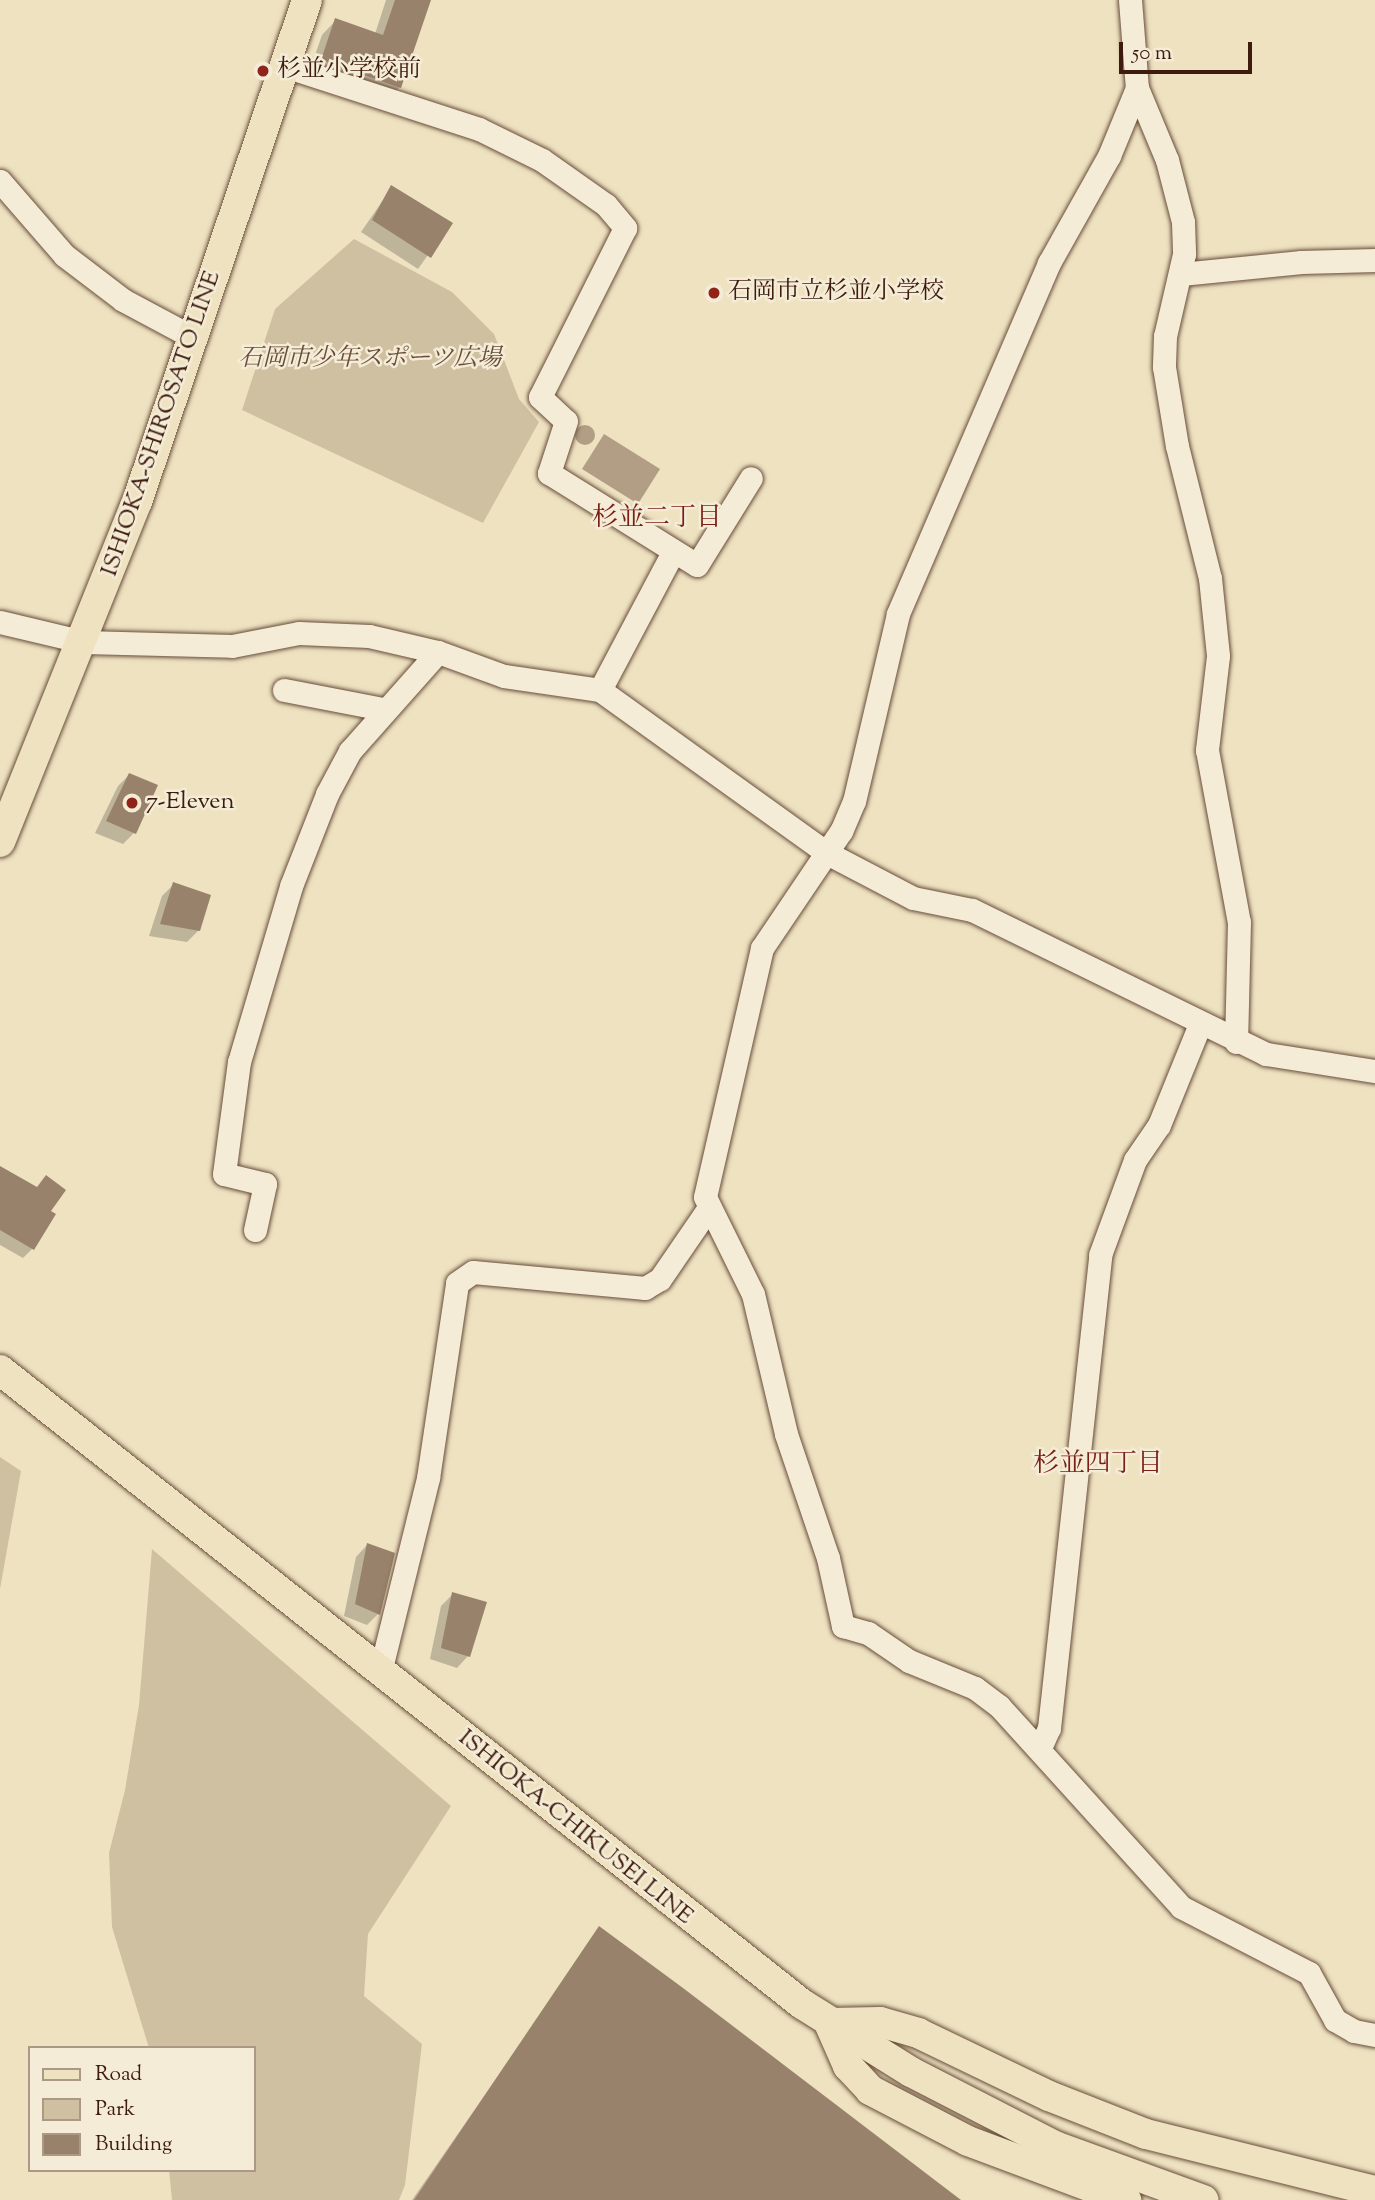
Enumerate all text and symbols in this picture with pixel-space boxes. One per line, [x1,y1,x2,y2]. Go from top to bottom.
scale bar [1123,28,1256,72]
text: 50 m [1132,39,1172,69]
place label: 杉並小学校前 [277,57,421,85]
marker: 杉並小学校前 [255,63,271,79]
street label: ISHIOKA-SHIROSATO LINE [96,268,228,580]
place label: 石岡市立杉並小学校 [728,279,944,307]
marker: 石岡市立杉並小学校 [706,285,722,301]
park label: 石岡市少年スポーツ広場 [238,346,502,374]
district label: 杉並二丁目 [592,503,722,535]
place label: 7-Eleven [146,789,235,817]
marker: 7-Eleven [124,795,140,811]
district label: 杉並四丁目 [1033,1449,1163,1481]
street label: ISHIOKA-CHIKUSEI LINE [452,1724,698,1932]
legend [28,2046,256,2172]
text: Road [95,2060,142,2090]
text: Park [95,2095,135,2125]
text: Building [95,2130,172,2160]

